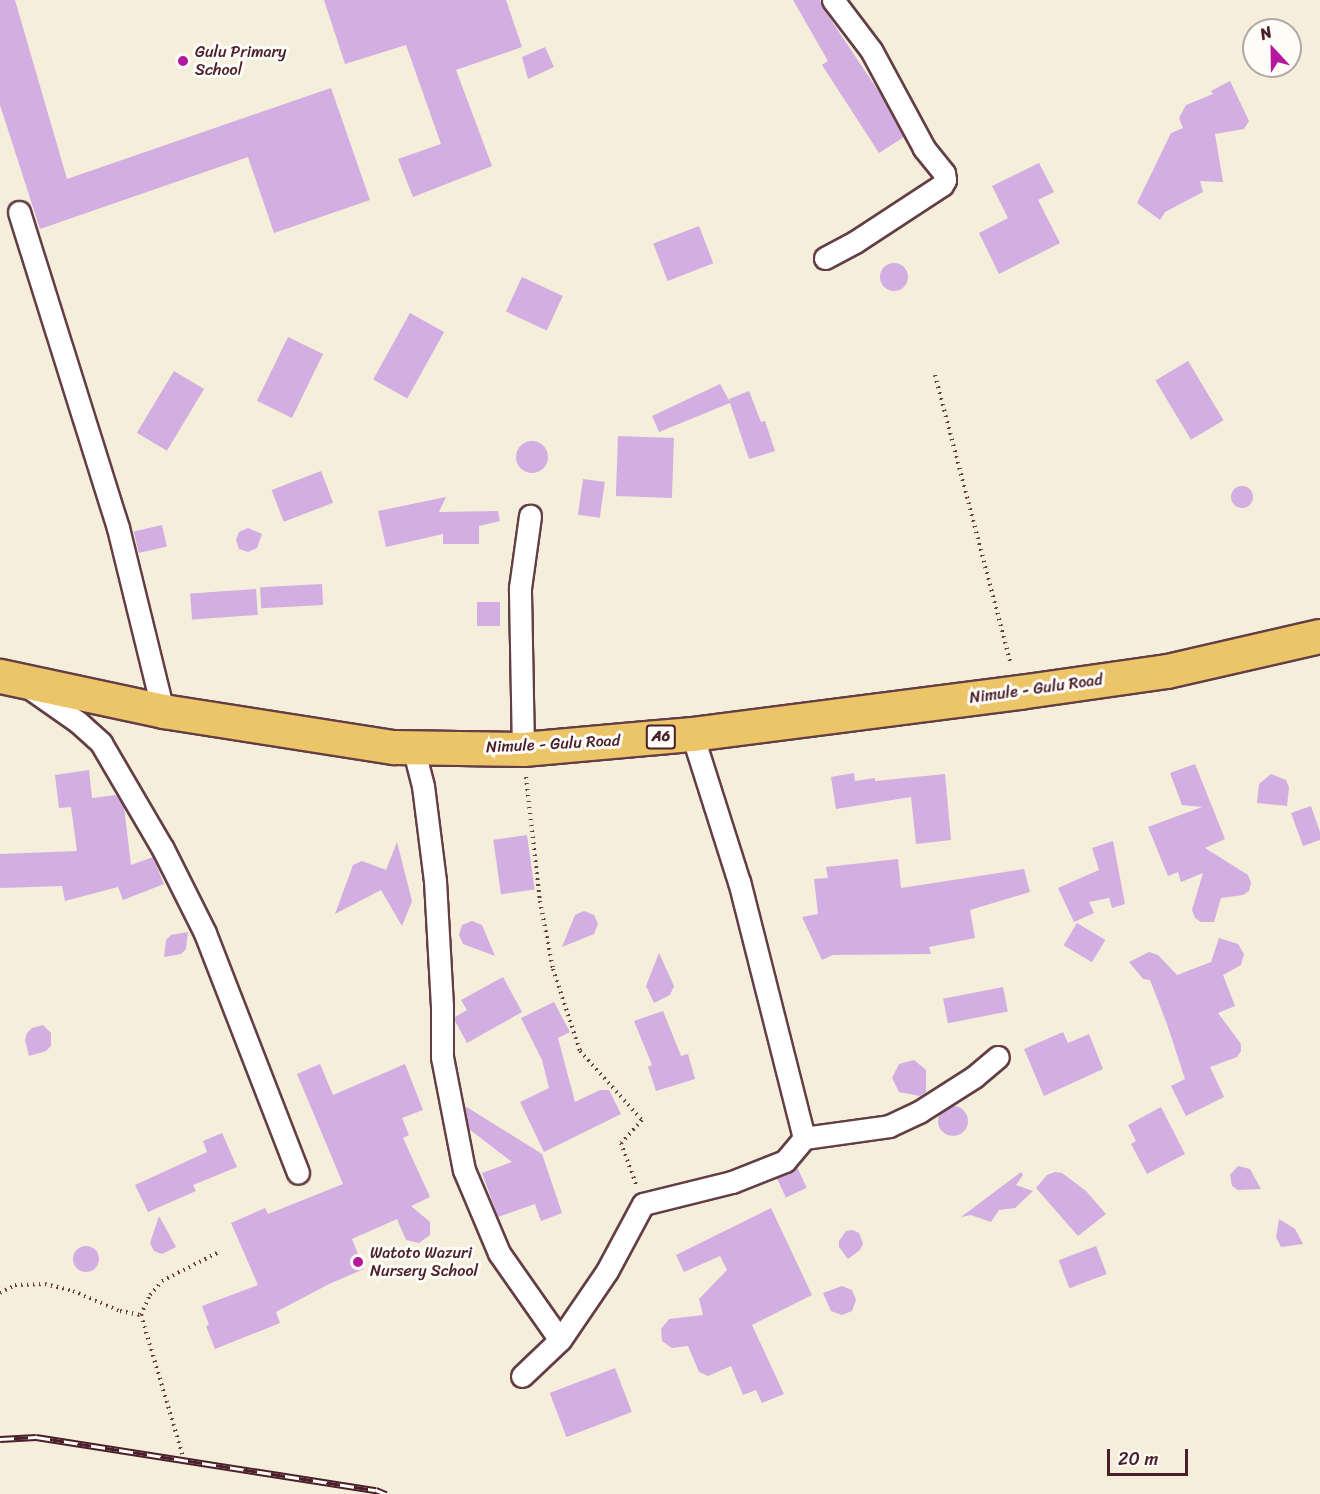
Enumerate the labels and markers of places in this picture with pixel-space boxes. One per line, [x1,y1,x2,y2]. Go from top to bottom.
place label: Gulu Primary School [195,42,287,80]
marker: Gulu Primary School [176,54,190,68]
place label: Watoto Wazuri Nursery School [370,1243,478,1281]
marker: Watoto Wazuri Nursery School [351,1255,365,1269]

